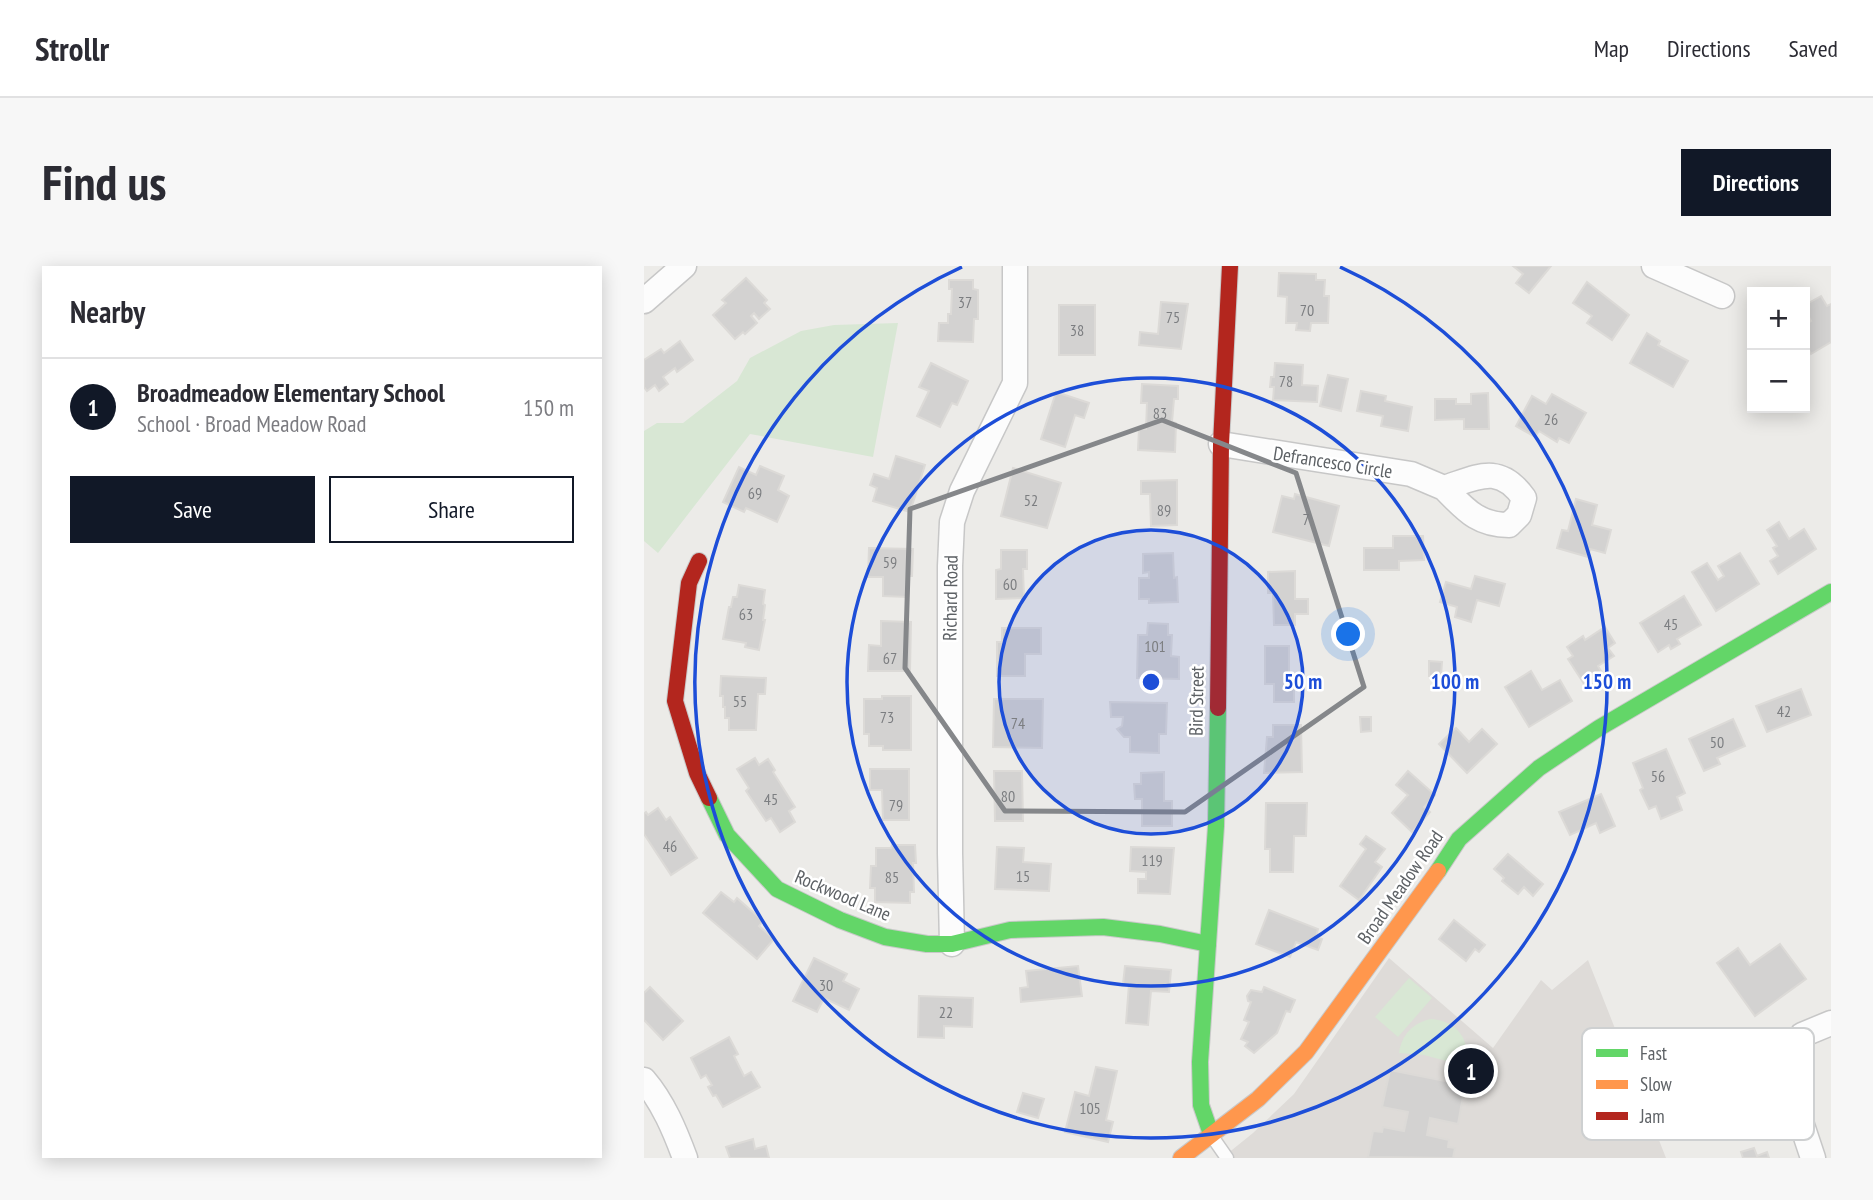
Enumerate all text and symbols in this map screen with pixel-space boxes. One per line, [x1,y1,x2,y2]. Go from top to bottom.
text: Strollr [35,27,109,70]
text: Map [1594,33,1629,64]
text: Directions [1667,33,1751,64]
text: Saved [1789,33,1838,64]
button: Directions [1681,149,1831,216]
text: Find us [42,150,166,214]
map controls [1747,287,1810,413]
button: + [1747,287,1810,350]
text: Nearby [70,292,145,331]
house number: 37 [958,292,972,312]
house number: 70 [1300,300,1314,320]
house number: 75 [1166,307,1180,327]
house number: 38 [1070,320,1084,340]
button: − [1747,350,1810,413]
house number: 78 [1279,371,1293,391]
text: Broadmeadow Elementary School [137,376,445,409]
text: 1 [88,393,99,422]
text: 150 m [523,393,574,422]
house number: 83 [1153,403,1167,423]
text: School · Broad Meadow Road [137,409,366,438]
house number: 26 [1544,409,1558,429]
street label: Defrancesco Circle [1272,441,1394,483]
button: Save [70,476,315,543]
button: Share [329,476,574,543]
house number: 69 [748,483,762,503]
house number: 52 [1024,490,1038,510]
house number: 89 [1157,500,1171,520]
house number: 7 [1302,509,1310,529]
house number: 59 [883,552,897,572]
street label: Richard Road [937,555,963,641]
house number: 60 [1003,574,1017,594]
house number: 63 [739,604,753,624]
house number: 45 [1664,614,1678,634]
your location [1331,617,1365,651]
house number: 101 [1144,636,1166,656]
house number: 67 [883,648,897,668]
street label: Bird Street [1183,665,1209,736]
text: 50 m [1284,668,1322,695]
text: 100 m [1431,668,1479,695]
text: 150 m [1583,668,1631,695]
centre of rings [1139,670,1163,694]
house number: 55 [733,691,747,711]
house number: 42 [1777,701,1791,721]
house number: 73 [880,707,894,727]
house number: 74 [1011,713,1025,733]
house number: 50 [1710,732,1724,752]
house number: 56 [1651,766,1665,786]
house number: 80 [1001,786,1015,806]
house number: 45 [764,789,778,809]
house number: 79 [889,795,903,815]
street label: Broad Meadow Road [1352,826,1448,948]
house number: 46 [663,836,677,856]
house number: 119 [1141,850,1163,870]
street label: Rockwood Lane [791,864,895,926]
house number: 15 [1016,866,1030,886]
house number: 85 [885,867,899,887]
house number: 30 [819,975,833,995]
house number: 22 [939,1002,953,1022]
legend [1582,1028,1814,1140]
text: Fast [1640,1041,1668,1065]
pin: 1 [1448,1045,1494,1097]
text: Slow [1640,1072,1673,1096]
house number: 105 [1079,1098,1101,1118]
text: Jam [1639,1104,1665,1128]

